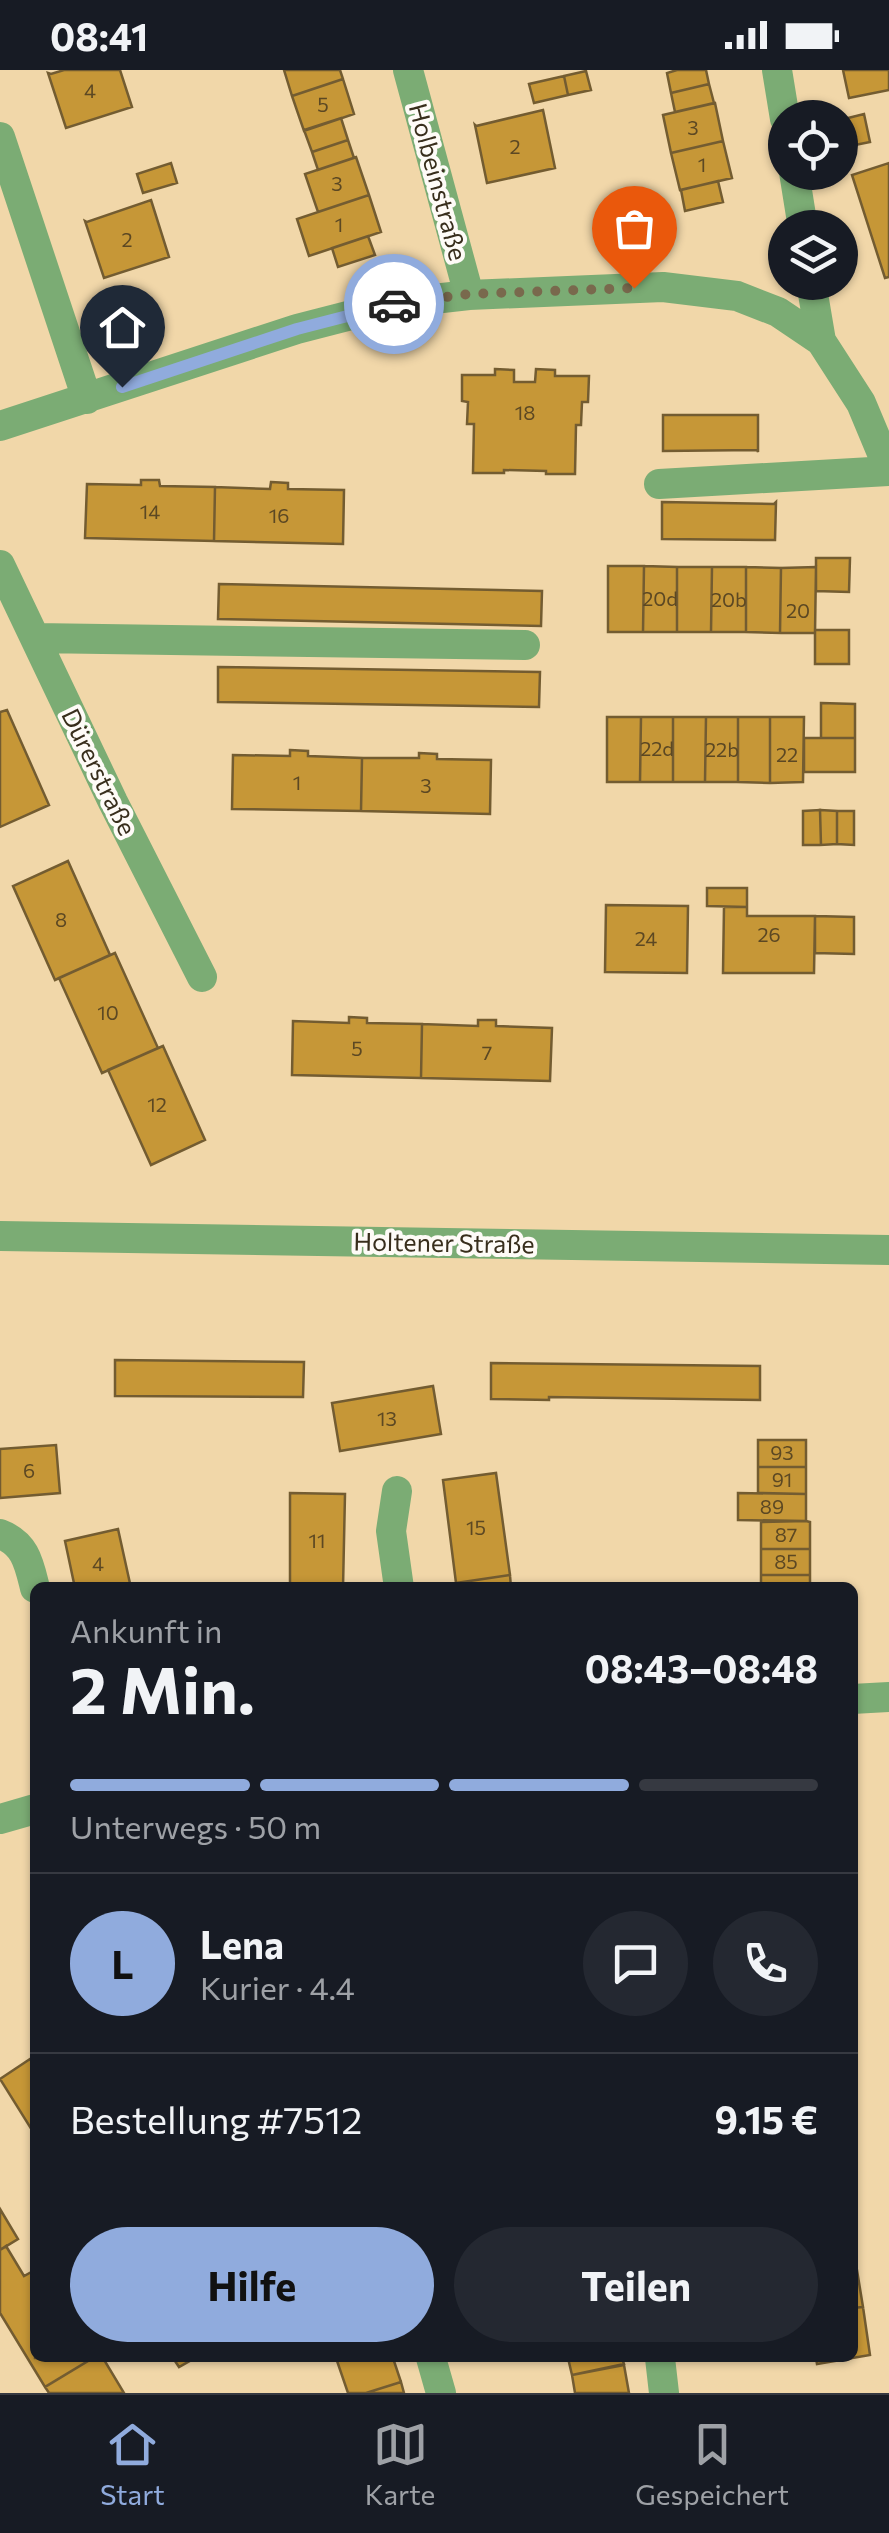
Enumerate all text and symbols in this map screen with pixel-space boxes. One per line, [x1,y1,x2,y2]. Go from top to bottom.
text: 08:41 [50,12,148,59]
house number: 4 [84,78,96,102]
house number: 5 [317,92,329,116]
street label: Holbeinstraße [404,100,474,264]
map controls [768,100,858,300]
button: locate [768,100,858,190]
house number: 3 [687,115,699,139]
house number: 2 [509,134,521,158]
house number: 1 [698,152,706,176]
house number: 3 [331,171,343,195]
pin [592,186,677,289]
icon: bag [607,201,662,256]
button: layers [768,210,858,300]
house number: 1 [335,212,343,236]
house number: 2 [121,227,133,251]
courier [344,254,444,354]
icon: car [367,277,422,332]
pin [80,285,165,388]
icon: home [95,300,150,355]
house number: 18 [515,400,535,424]
house number: 14 [140,499,160,523]
house number: 16 [269,503,289,527]
house number: 20d [642,586,678,610]
house number: 20b [711,587,747,611]
house number: 20 [786,598,810,622]
street label: Dürerstraße [56,703,143,840]
house number: 22d [640,736,674,760]
house number: 22b [705,737,739,761]
house number: 22 [776,742,798,766]
house number: 1 [293,770,301,794]
house number: 3 [420,773,432,797]
house number: 8 [55,907,67,931]
house number: 26 [757,922,781,946]
house number: 24 [635,926,657,950]
house number: 10 [97,1000,119,1024]
house number: 5 [351,1036,363,1060]
house number: 7 [482,1040,492,1064]
house number: 12 [147,1092,167,1116]
street label: Holtener Straße [353,1225,535,1259]
house number: 13 [377,1406,397,1430]
house number: 93 [770,1440,794,1464]
house number: 6 [23,1458,35,1482]
house number: 91 [772,1467,792,1491]
house number: 89 [760,1494,784,1518]
house number: 15 [466,1515,486,1539]
house number: 87 [775,1522,797,1546]
house number: 11 [308,1528,326,1552]
house number: 85 [774,1549,798,1573]
house number: 4 [92,1551,104,1575]
text: Ankunft in [70,1610,222,1650]
text: 08:43–08:48 [585,1644,818,1691]
text: 2 Min. [70,1648,255,1727]
text: Unterwegs · 50 m [70,1806,321,1846]
button: chat [583,1911,688,2016]
button: phone [713,1911,818,2016]
text: Lena [200,1920,284,1967]
text: L [111,1940,134,1987]
text: Kurier · 4.4 [200,1967,355,2007]
text: Bestellung #7512 [70,2095,362,2142]
text: 9.15 € [714,2095,818,2142]
button: Hilfe [70,2227,434,2342]
button: Teilen [454,2227,818,2342]
tab: Start [100,2417,165,2511]
tab: Karte [365,2417,435,2511]
tab: Gespeichert [635,2417,789,2511]

